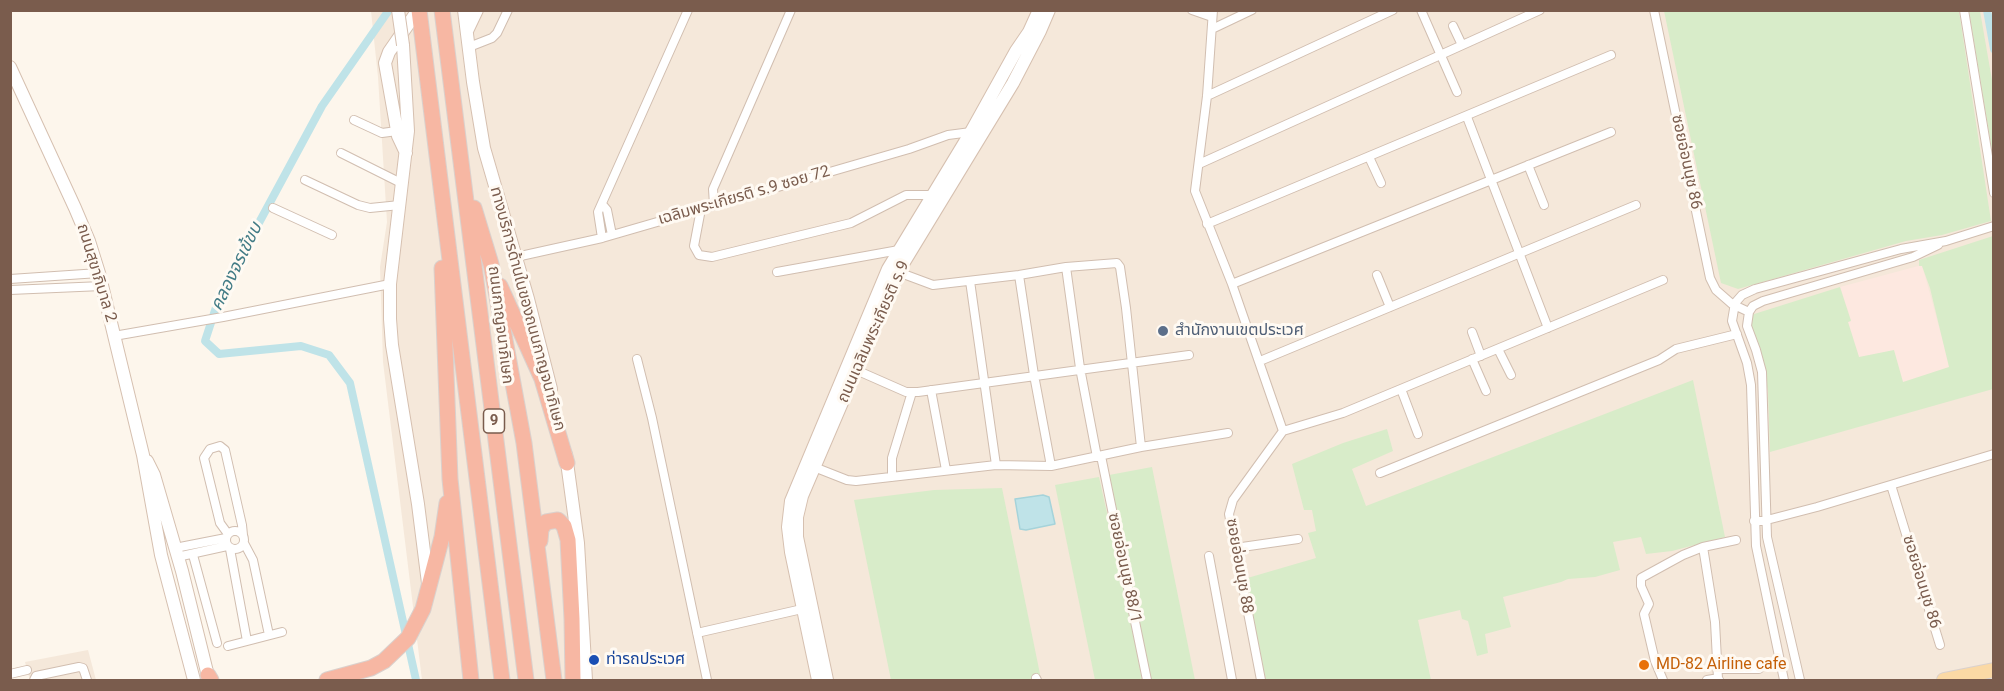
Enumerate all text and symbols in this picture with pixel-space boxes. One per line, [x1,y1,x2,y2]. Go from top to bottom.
street label: ซอยอ่อนนุช 86 [1667,113,1705,211]
street label: เฉลิมพระเกียรติ ร.9 ซอย 72 [656,162,832,230]
street label: ทางบริการด้านในของถนนกาญจนาภิเษก [485,185,569,433]
water label: คลองจรเข้ขบ [206,219,268,315]
street label: ถนนสุขาภิบาล 2 [72,222,120,324]
street label: ถนนเฉลิมพระเกียรติ ร.9 [834,258,914,406]
street label: ถนนกาญจนาภิเษก [483,265,517,385]
place label: สำนักงานเขตประเวศ [1175,321,1304,341]
marker: สำนักงานเขตประเวศ [1156,324,1170,338]
road number: 9 [484,409,504,433]
street label: ซอยอ่อนนุช 88/1 [1103,511,1145,625]
street label: ซอยอ่อนนุช 88 [1221,517,1257,615]
street label: ซอยอ่อนนุช 86 [1898,533,1944,631]
place label: ท่ารถประเวศ [606,650,685,670]
marker: ท่ารถประเวศ [587,653,601,667]
place label: MD-82 Airline cafe [1656,655,1787,675]
marker: MD-82 Airline cafe [1637,658,1651,672]

